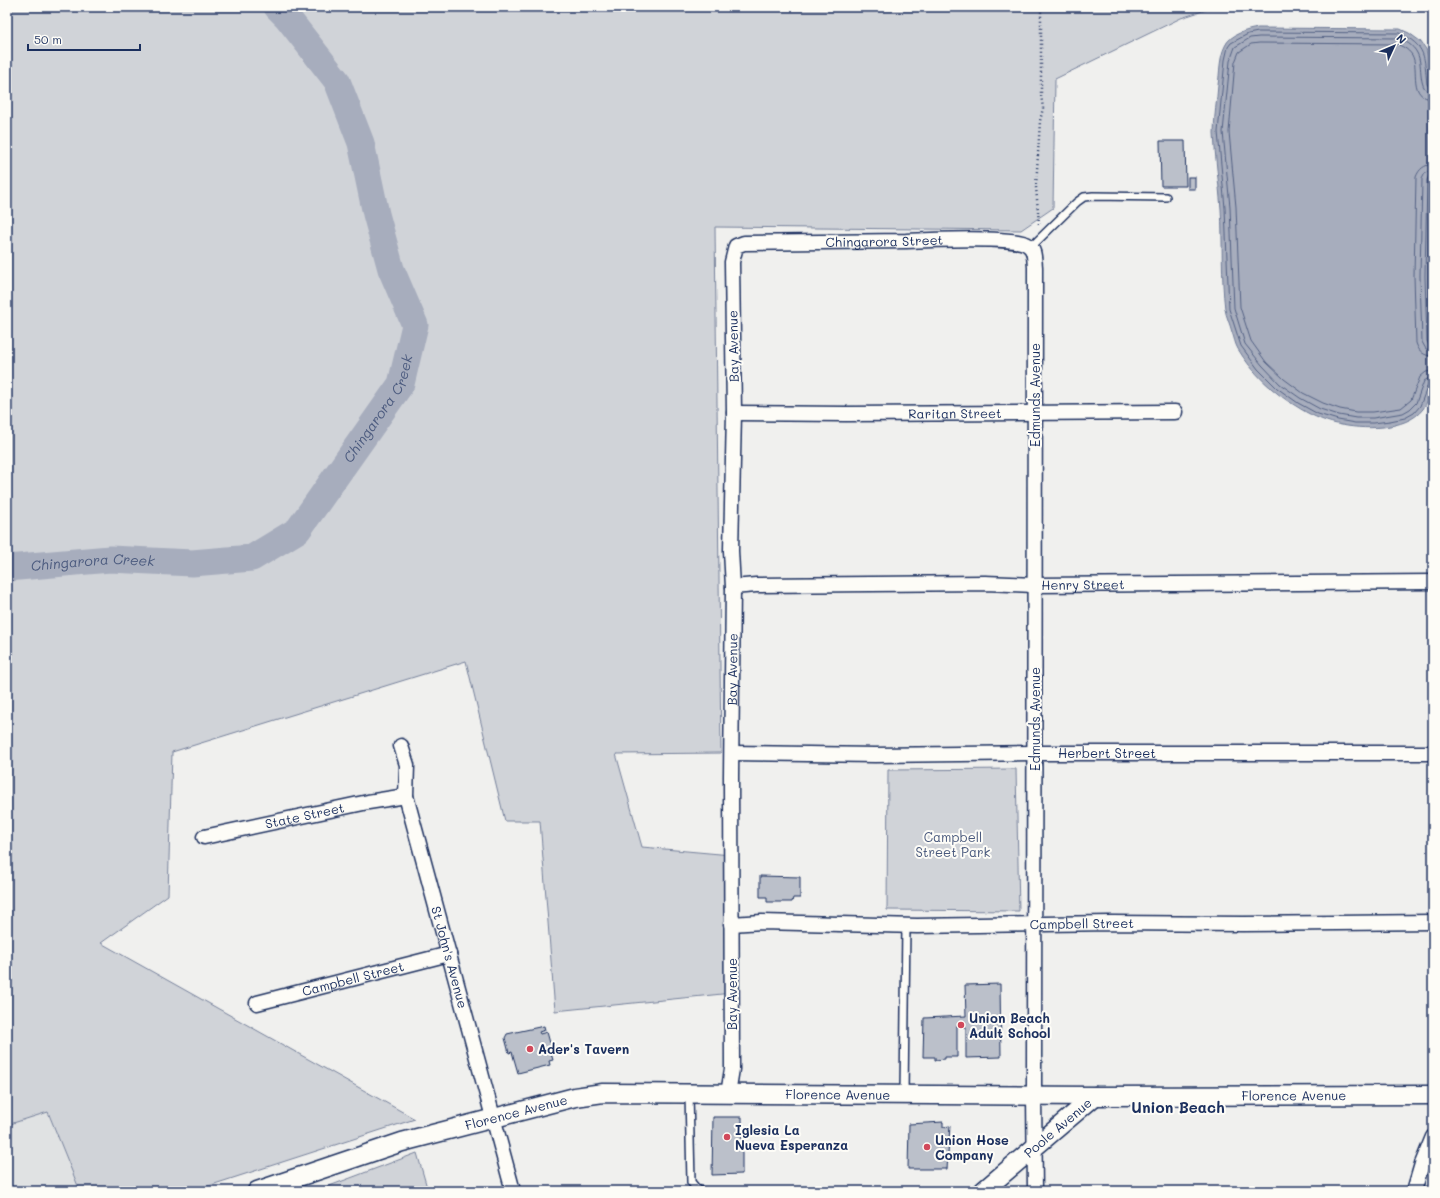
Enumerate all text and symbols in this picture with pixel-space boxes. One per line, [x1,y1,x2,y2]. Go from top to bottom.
scale bar [28,26,140,52]
north arrow [1374,26,1414,66]
text: N [1393,30,1410,47]
text: 50 m [34,31,62,47]
street label: Chingarora Street [825,231,944,250]
street label: Bay Avenue [723,310,742,382]
street label: Edmunds Avenue [1026,343,1043,447]
water label: Chingarora Creek [338,352,417,466]
street label: Raritan Street [908,404,1002,422]
water label: Chingarora Creek [30,549,156,575]
street label: Henry Street [1041,575,1125,593]
street label: Bay Avenue [723,633,741,706]
street label: Edmunds Avenue [1026,667,1043,771]
street label: Herbert Street [1058,744,1156,761]
street label: State Street [263,798,346,832]
park label: Campbell Street Park [915,828,991,860]
street label: St John's Avenue [428,904,472,1010]
street label: Campbell Street [1030,914,1134,932]
street label: Campbell Street [300,957,406,999]
street label: Bay Avenue [723,958,740,1030]
place label: Union Beach Adult School [969,1009,1050,1041]
marker: Union Beach Adult School [956,1020,966,1030]
place label: Ader's Tavern [538,1040,629,1057]
marker: Ader's Tavern [525,1044,535,1054]
street label: Florence Avenue [785,1085,890,1103]
street label: Florence Avenue [1241,1086,1346,1104]
street label: Florence Avenue [463,1090,569,1133]
street label: Poole Avenue [1020,1094,1095,1161]
district label: Union Beach [1131,1097,1225,1117]
place label: Iglesia La Nueva Esperanza [735,1121,848,1153]
place label: Union Hose Company [935,1131,1009,1164]
marker: Iglesia La Nueva Esperanza [722,1132,732,1142]
marker: Union Hose Company [922,1142,932,1152]

